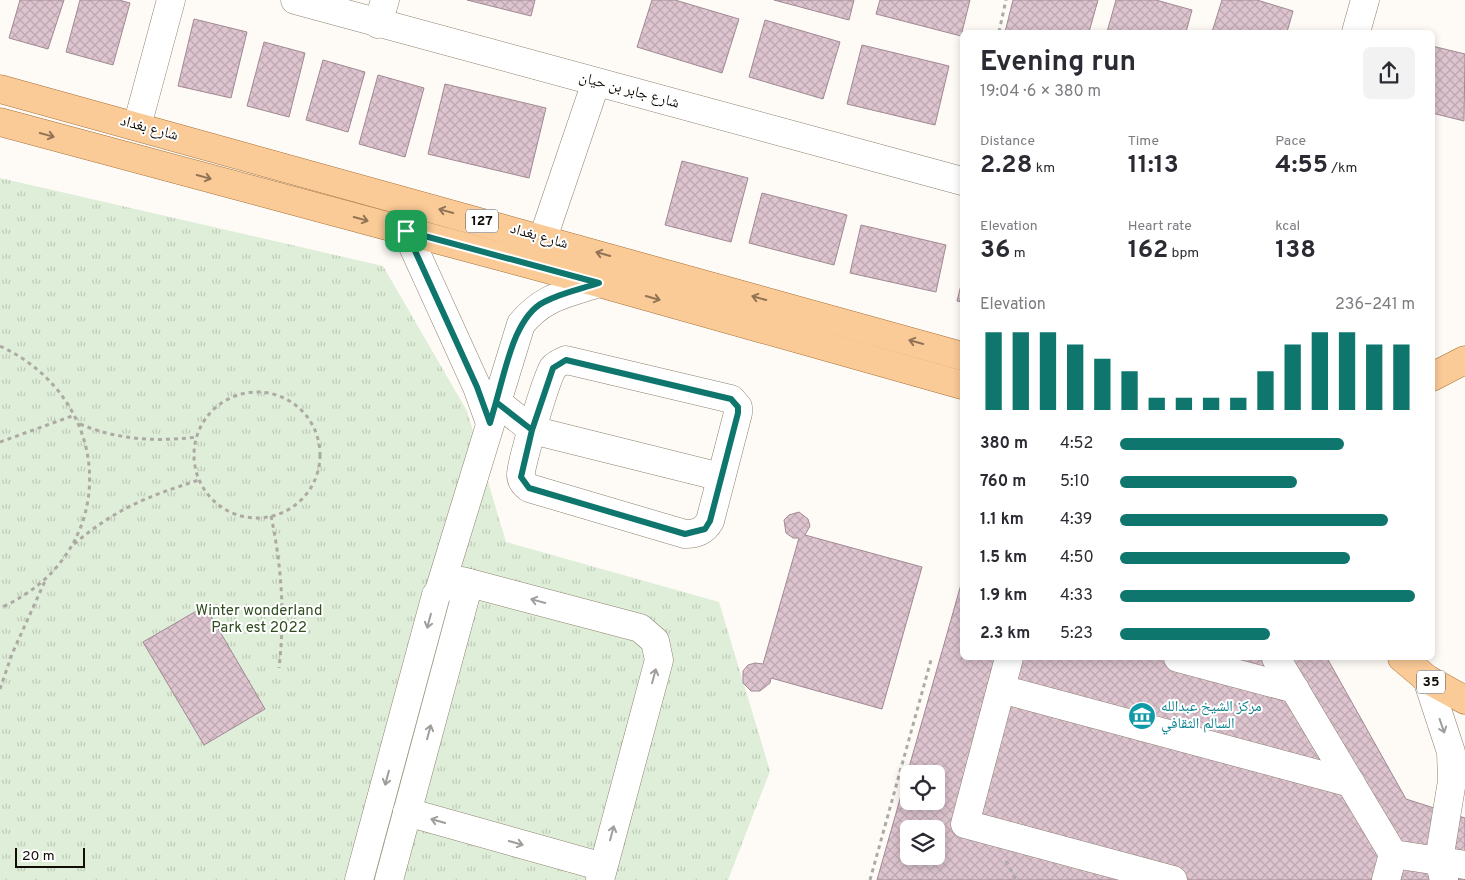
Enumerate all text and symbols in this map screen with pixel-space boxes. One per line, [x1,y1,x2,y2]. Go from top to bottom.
text: Evening run [980,45,1136,81]
button: share [1363,47,1415,99]
street label: شارع جابر بن حيان [577,68,681,114]
text: 19:04 · 6 × 380 m [980,82,1101,102]
street label: شارع بغداد [118,112,180,146]
one-way arrow [39,131,55,140]
text: Distance [980,133,1035,150]
text: Time [1128,133,1159,150]
text: Pace [1275,133,1306,150]
text: 2.28 [980,150,1032,182]
text: 11:13 [1128,150,1179,182]
text: 4:55 [1275,150,1328,182]
text: km [1032,160,1055,177]
text: /km [1328,160,1357,177]
one-way arrow [196,173,212,182]
one-way arrow [439,206,455,215]
pin [385,210,427,252]
road number: 127 [466,210,498,232]
one-way arrow [353,215,369,224]
icon: arrive [392,217,420,245]
text: Elevation [980,218,1038,235]
text: Heart rate [1128,218,1192,235]
text: kcal [1275,218,1300,235]
street label: شارع بغداد [508,220,570,254]
text: 36 [980,235,1010,267]
text: 162 [1128,235,1168,267]
text: 138 [1275,235,1316,267]
text: m [1010,245,1026,262]
text: bpm [1168,245,1199,262]
one-way arrow [595,249,611,259]
one-way arrow [752,293,768,303]
one-way arrow [645,294,661,303]
text: Elevation [980,295,1046,315]
text: 236–241 m [1335,295,1415,315]
one-way arrow [908,337,924,347]
text: 380 m [980,434,1028,454]
text: 4:52 [1060,434,1093,454]
text: 760 m [980,472,1026,492]
text: 5:10 [1060,472,1090,492]
text: 1.1 km [980,510,1024,530]
text: 4:39 [1060,510,1092,530]
text: 1.5 km [980,548,1027,568]
text: 4:50 [1060,548,1094,568]
text: 1.9 km [980,586,1027,606]
text: 4:33 [1060,586,1093,606]
one-way arrow [530,596,546,605]
park label: Winter wonderland Park est 2022 [196,602,322,638]
one-way arrow [424,612,433,628]
text: 2.3 km [980,624,1030,644]
text: 5:23 [1060,624,1093,644]
one-way arrow [650,668,660,684]
road number: 35 [1417,670,1445,694]
place label: مركز الشيخ عبدالله السالم الثقافي [1161,698,1262,734]
museum icon: مركز الشيخ عبدالله السالم الثقافي [1127,701,1157,731]
one-way arrow [1438,717,1447,733]
one-way arrow [425,724,434,740]
map controls [900,765,945,865]
button: locate [900,765,945,810]
one-way arrow [381,769,391,785]
one-way arrow [431,815,447,825]
button: layers [900,820,945,865]
one-way arrow [608,825,618,841]
one-way arrow [508,838,524,848]
scale bar [15,845,85,868]
text: 20 m [22,848,55,865]

